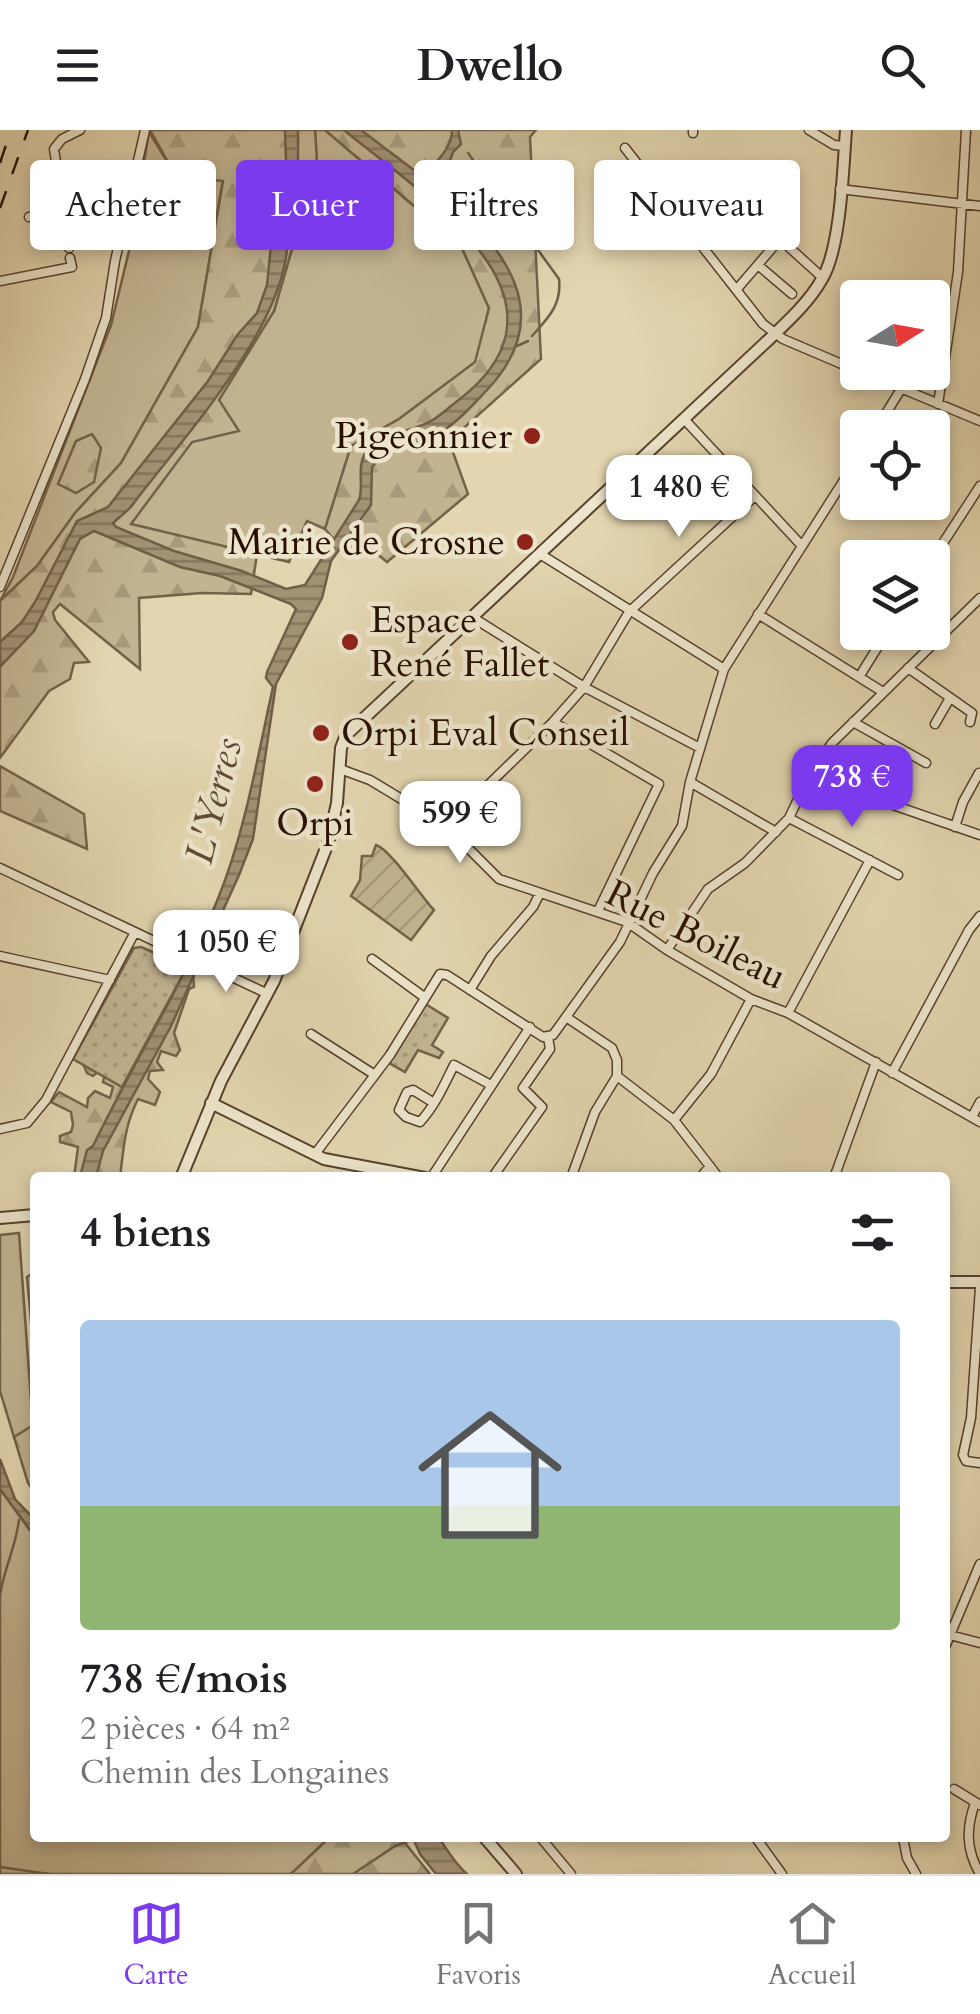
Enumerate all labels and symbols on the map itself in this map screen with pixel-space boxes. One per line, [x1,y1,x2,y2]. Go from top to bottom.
north arrow [840,280,950,390]
place label: Pigeonnier [335,410,512,462]
marker: Pigeonnier [521,425,543,447]
pin: 1 480 € [587,455,771,540]
place label: Mairie de Crosne [227,516,505,568]
marker: Mairie de Crosne [514,531,536,553]
place label: Espace René Fallet [370,594,549,690]
marker: Espace René Fallet [339,631,361,653]
place label: Orpi Eval Conseil [341,707,630,759]
marker: Orpi Eval Conseil [310,722,332,744]
water label: L'Yerres [172,732,256,870]
pin: 738 € [782,745,922,830]
marker: Orpi [304,773,326,795]
pin: 599 € [390,781,530,866]
place label: Orpi [276,797,354,849]
street label: Rue Boileau [597,867,795,1003]
pin: 1 050 € [134,910,318,995]

